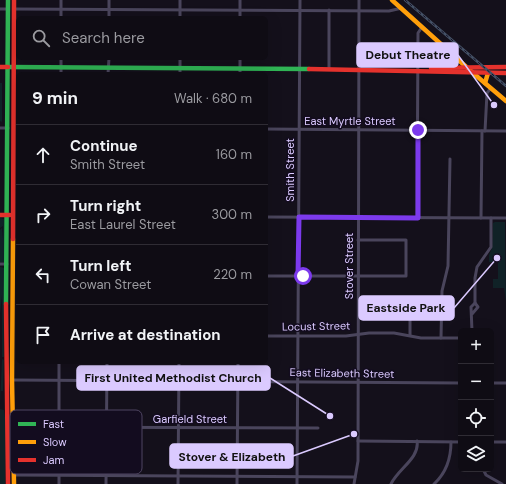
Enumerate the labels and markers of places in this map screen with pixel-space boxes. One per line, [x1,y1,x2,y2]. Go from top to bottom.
callout: Debut Theatre [357,43,458,67]
callout: Eastside Park [359,296,454,320]
callout: First United Methodist Church [77,366,270,390]
callout: Stover & Elizabeth [170,444,293,468]

